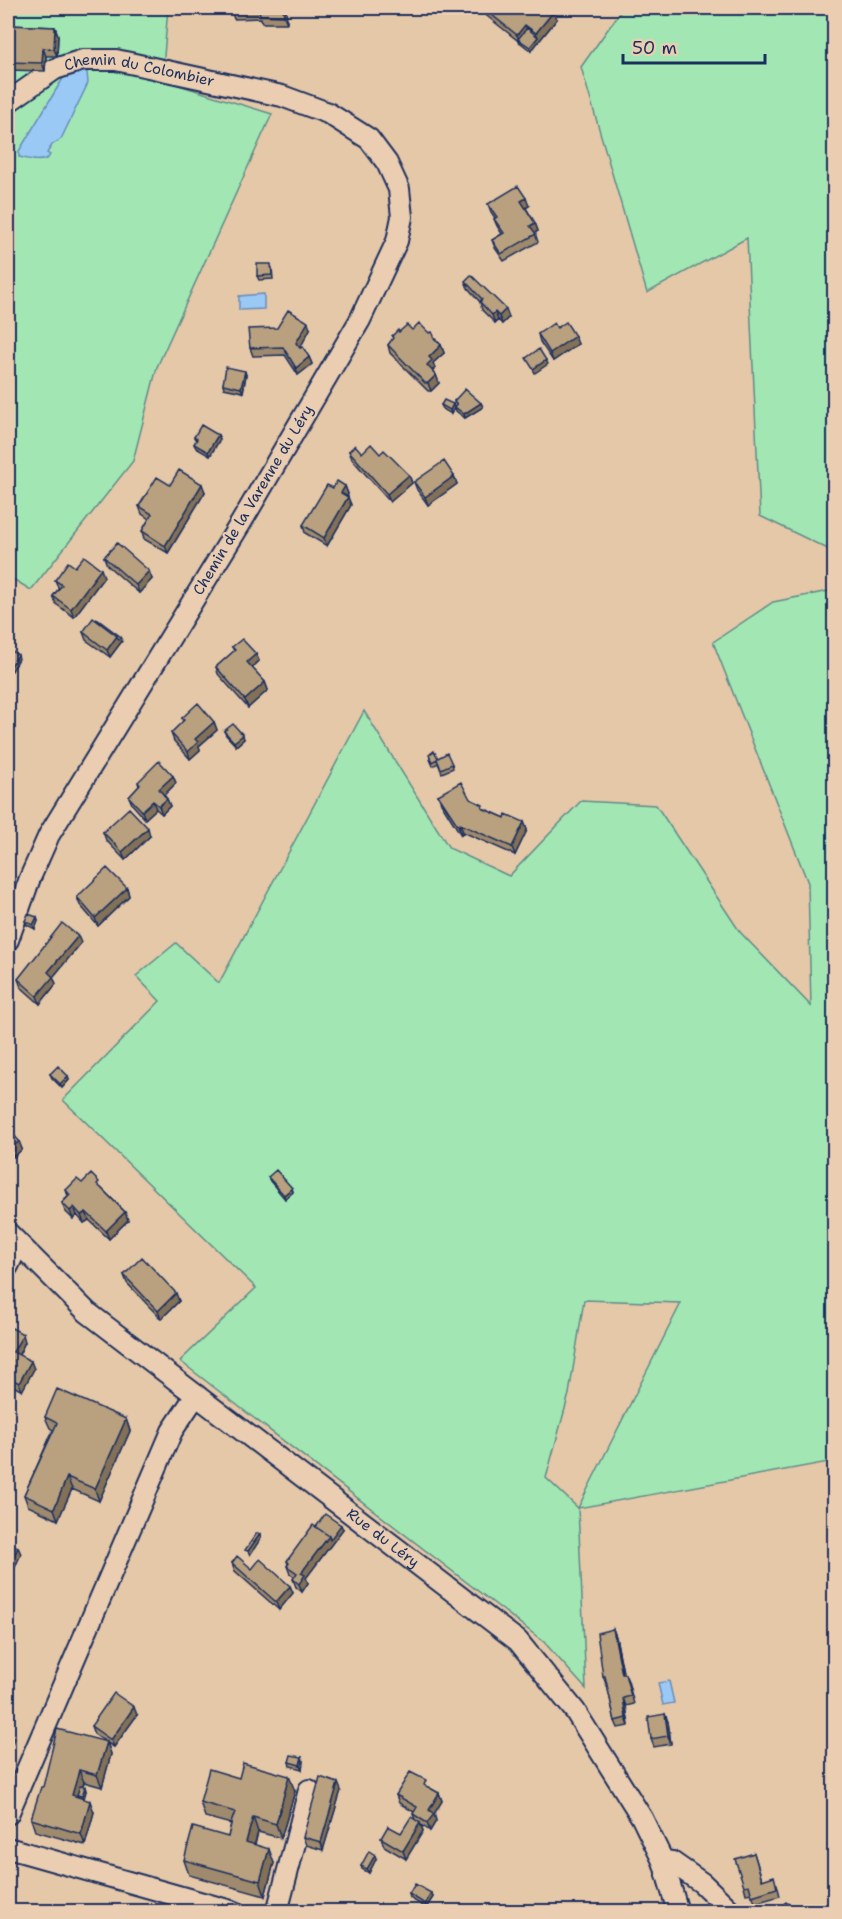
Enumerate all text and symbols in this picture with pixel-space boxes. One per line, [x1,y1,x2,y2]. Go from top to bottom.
scale bar [623,27,766,65]
text: 50 m [632,36,677,60]
street label: Chemin du Colombier [62,50,216,91]
street label: Chemin de la Varenne du Léry [188,401,318,599]
street label: Rue du Léry [342,1504,423,1572]

